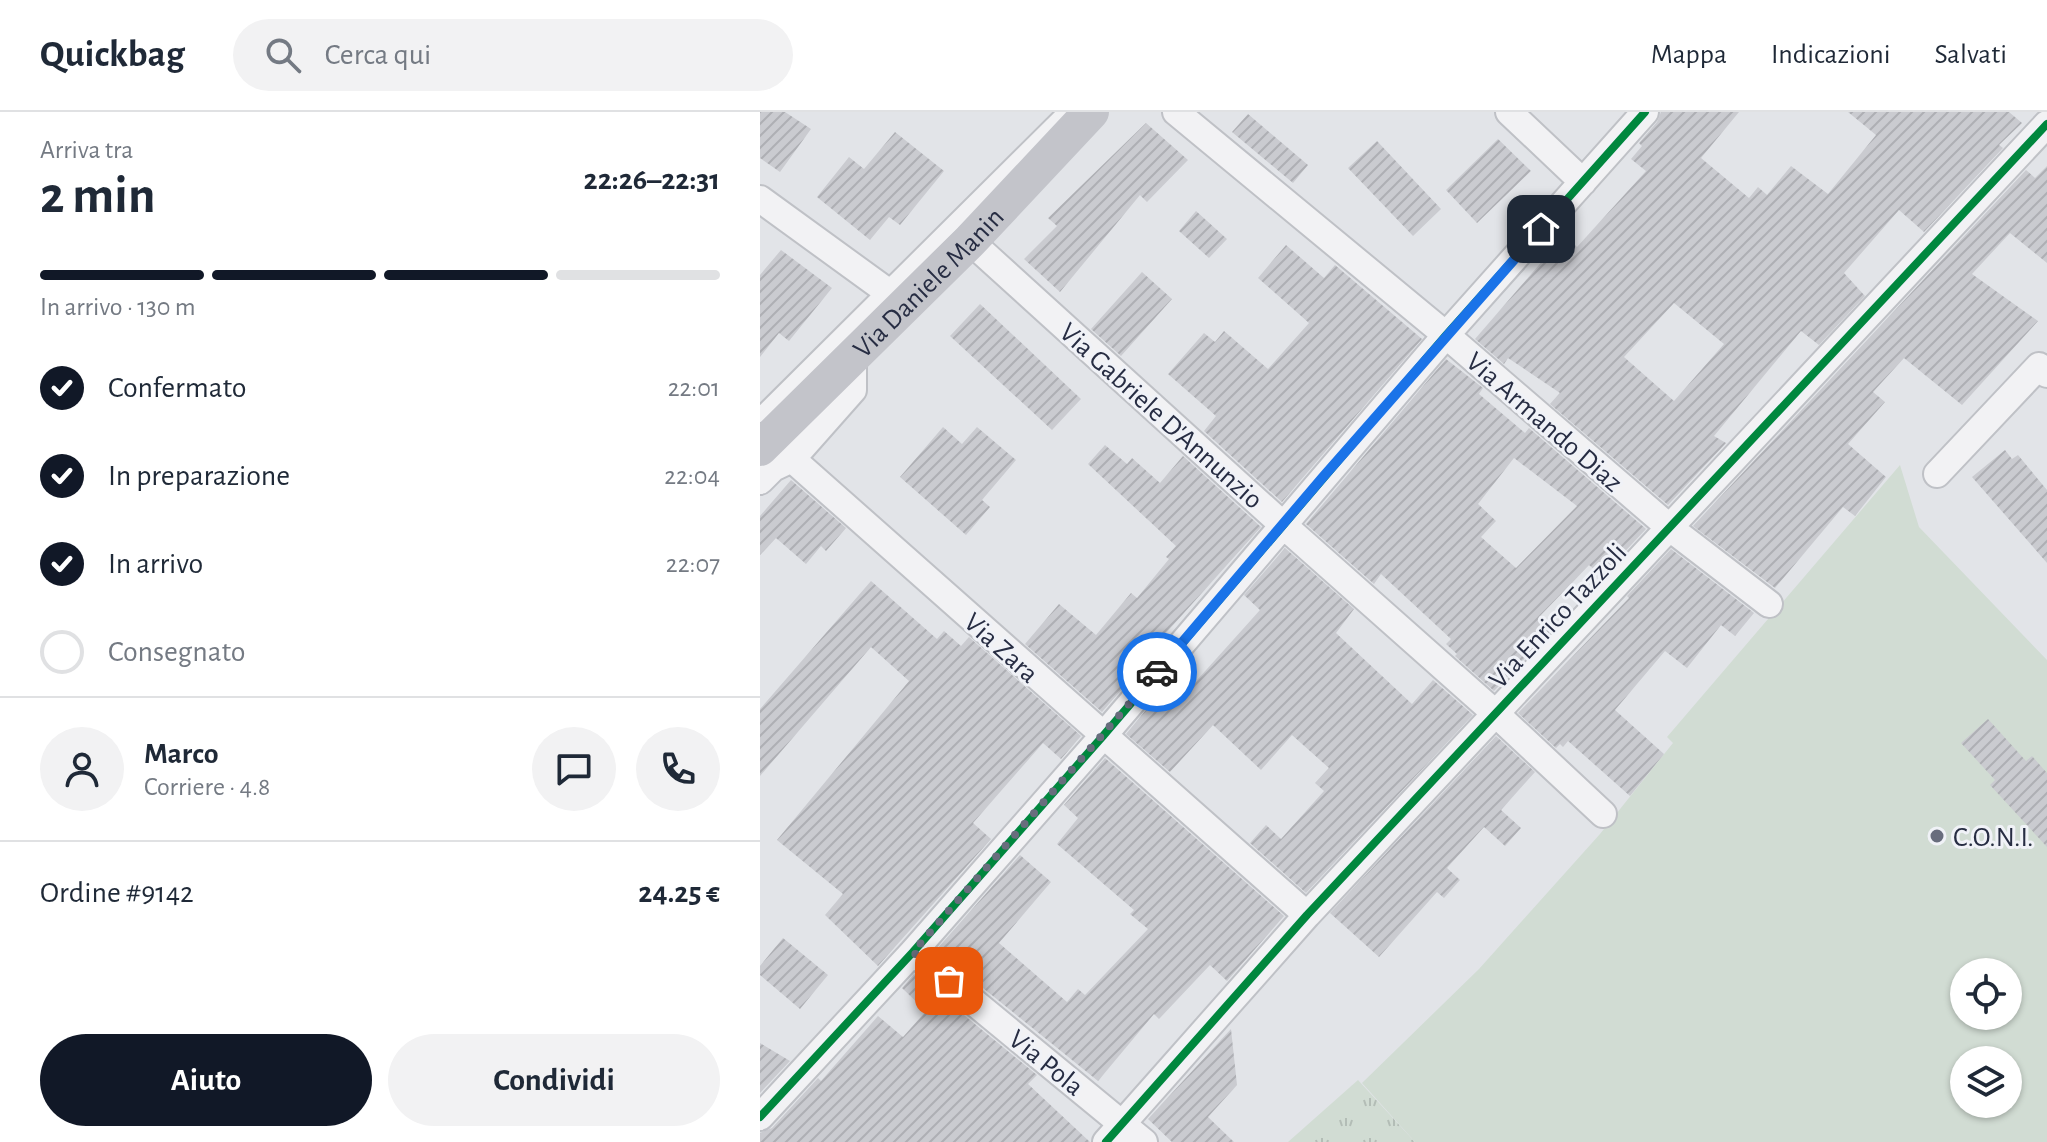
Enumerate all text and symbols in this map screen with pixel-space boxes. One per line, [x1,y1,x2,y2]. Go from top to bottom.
search box [233,19,793,91]
icon: search [261,33,305,77]
text: Quickbag [40,36,185,74]
text: Cerca qui [325,40,431,70]
text: Mappa [1651,41,1727,69]
text: Indicazioni [1771,41,1890,69]
text: Salvati [1934,41,2007,69]
text: Arriva tra [40,137,133,163]
text: 22:26–22:31 [584,165,720,195]
text: 2 min [40,170,155,222]
pin [1507,195,1575,263]
street label: Via Daniele Manin [849,203,1010,364]
icon: home [1519,207,1563,251]
text: In arrivo · 130 m [40,294,196,320]
street label: Via Gabriele D'Annunzio [1054,318,1268,515]
street label: Via Armando Diaz [1460,347,1627,498]
icon: check [40,366,84,410]
text: Confermato [108,373,246,403]
text: 22:01 [668,375,720,401]
icon: check [40,454,84,498]
text: In preparazione [108,461,290,491]
text: 22:04 [664,463,720,489]
street label: Via Enrico Tazzoli [1484,538,1633,694]
icon: check [40,542,84,586]
text: In arrivo [108,549,203,579]
text: 22:07 [666,551,720,577]
street label: Via Zara [958,608,1043,689]
courier [1117,632,1197,712]
text: Consegnato [108,637,245,667]
icon: car [1135,650,1179,694]
button: person [40,727,124,811]
button: chat [532,727,616,811]
button: phone [636,727,720,811]
text: Marco [144,739,219,769]
text: Corriere · 4.8 [144,774,270,800]
place label: C.O.N.I. [1953,824,2033,852]
marker: C.O.N.I. [1928,827,1946,845]
text: Ordine #9142 [40,878,194,908]
text: 24.25 € [638,878,720,908]
pin [915,947,983,1015]
map controls [1950,958,2022,1118]
button: locate [1950,958,2022,1030]
icon: bag [927,959,971,1003]
street label: Via Pola [1003,1025,1088,1102]
button: Aiuto [40,1034,372,1126]
button: Condividi [388,1034,720,1126]
button: layers [1950,1046,2022,1118]

